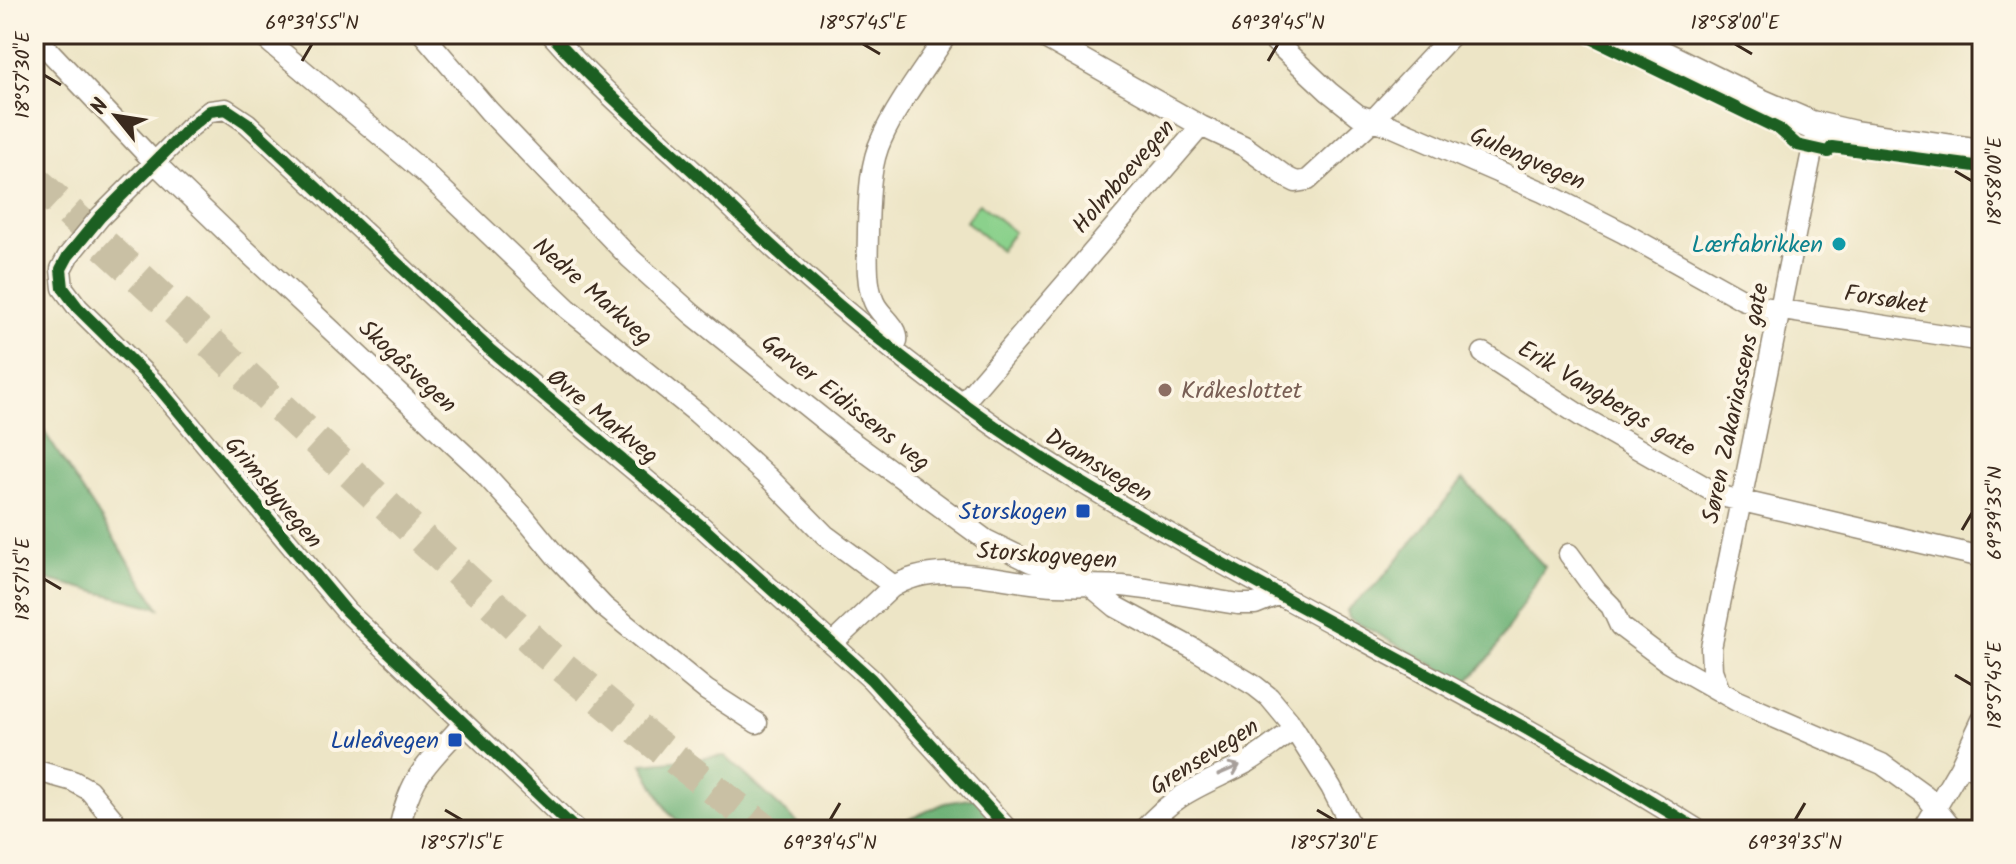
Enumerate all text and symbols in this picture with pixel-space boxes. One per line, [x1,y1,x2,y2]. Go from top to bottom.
text: 69°39'55"N [265,8,359,40]
text: 18°57'45"E [819,8,908,40]
text: 69°39'45"N [1231,8,1325,40]
text: 18°58'00"E [1690,8,1781,40]
text: 18°57'30"E [8,30,40,119]
north arrow [76,76,156,156]
text: N [82,92,120,122]
street label: Holmboevegen [1063,111,1185,243]
street label: Gulengvegen [1463,117,1592,202]
text: 18°58'00"E [1980,135,2012,226]
place label: Lærfabrikken [1691,226,1823,265]
street label: Nedre Markveg [523,228,661,356]
marker: Lærfabrikken [1830,235,1848,253]
street label: Forsøket [1841,275,1931,326]
street label: Søren Zakariassens gate [1692,279,1781,527]
street label: Skogåsvegen [348,311,466,424]
street label: Garver Eidissens veg [752,324,938,482]
street label: Erik Vangbergs gate [1510,331,1703,468]
street label: Øvre Markveg [537,360,667,475]
place label: Kråkeslottet [1181,372,1303,411]
marker: Kråkeslottet [1156,381,1174,399]
street label: Dramsvegen [1037,419,1160,514]
street label: Grimsbyvegen [214,428,332,558]
text: 69°39'35"N [1980,466,2012,560]
place label: Storskogen [959,493,1067,532]
marker: Storskogen [1074,502,1092,520]
street label: Storskogvegen [975,532,1118,581]
text: 18°57'15"E [8,536,40,621]
text: 18°57'45"E [1980,640,2012,729]
street label: Grensevegen [1142,708,1267,806]
place label: Luleåvegen [330,722,439,761]
marker: Luleåvegen [446,731,464,749]
one-way arrow [1217,762,1241,777]
text: 18°57'15"E [420,828,505,860]
text: 69°39'45"N [783,828,877,860]
text: 18°57'30"E [1290,828,1379,860]
text: 69°39'35"N [1748,828,1842,860]

